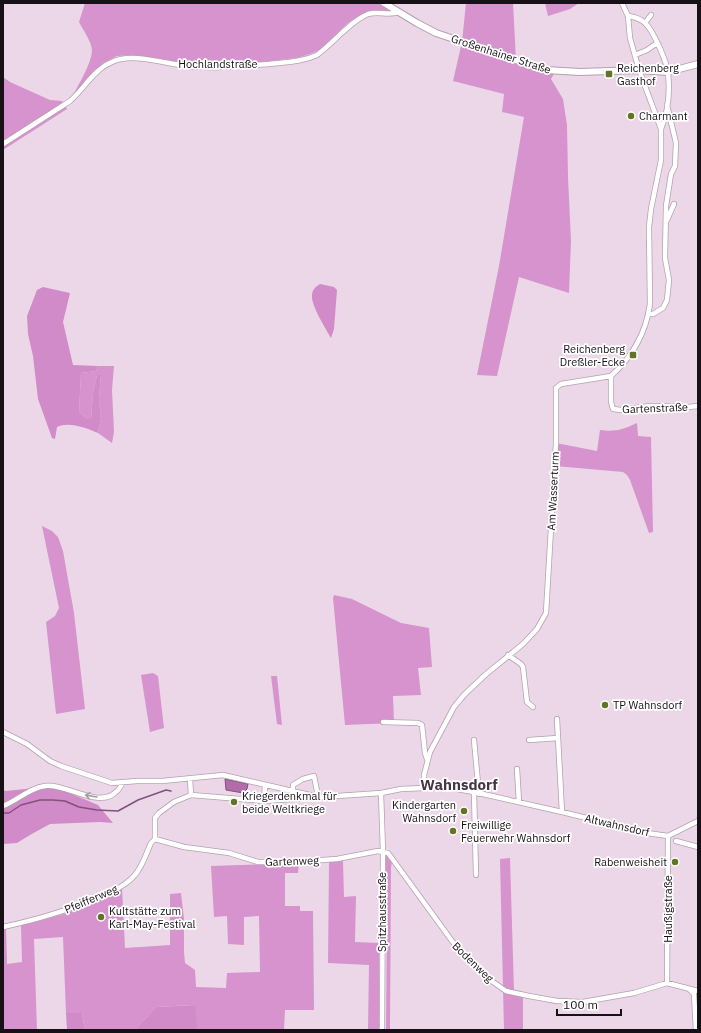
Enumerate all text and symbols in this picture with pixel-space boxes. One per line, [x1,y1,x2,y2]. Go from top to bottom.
street label: Großenhainer Straße [449,31,553,77]
street label: Hochlandstraße [178,57,258,71]
place label: Reichenberg Gasthof [617,61,679,88]
marker: Reichenberg Gasthof [604,69,614,79]
place label: Charmant [639,109,688,123]
marker: Charmant [626,111,636,121]
place label: Reichenberg Dreßler-Ecke [560,342,625,369]
marker: Reichenberg Dreßler-Ecke [628,350,638,360]
street label: Gartenstraße [622,400,688,416]
street label: Am Wasserturm [544,451,562,531]
place label: TP Wahnsdorf [613,698,683,712]
marker: TP Wahnsdorf [600,700,610,710]
district label: Wahnsdorf [420,775,498,794]
place label: Kriegerdenkmal für beide Weltkriege [242,789,337,816]
one-way arrow [84,792,97,800]
marker: Kriegerdenkmal für beide Weltkriege [229,797,239,807]
place label: Kindergarten Wahnsdorf [392,798,456,825]
marker: Kindergarten Wahnsdorf [459,806,469,816]
street label: Altwahnsdorf [583,811,651,839]
place label: Freiwillige Feuerwehr Wahnsdorf [461,818,571,845]
marker: Freiwillige Feuerwehr Wahnsdorf [448,826,458,836]
street label: Gartenweg [265,853,319,869]
place label: Rabenweisheit [594,855,667,869]
marker: Rabenweisheit [670,857,680,867]
street label: Spitzhausstraße [375,872,389,952]
street label: Haußigstraße [661,875,675,943]
street label: Pfeifferweg [62,881,120,916]
place label: Kultstätte zum Karl-May-Festival [109,904,196,931]
marker: Kultstätte zum Karl-May-Festival [96,912,106,922]
street label: Bodenweg [449,939,497,985]
scale bar [557,991,621,1017]
text: 100 m [563,997,598,1012]

